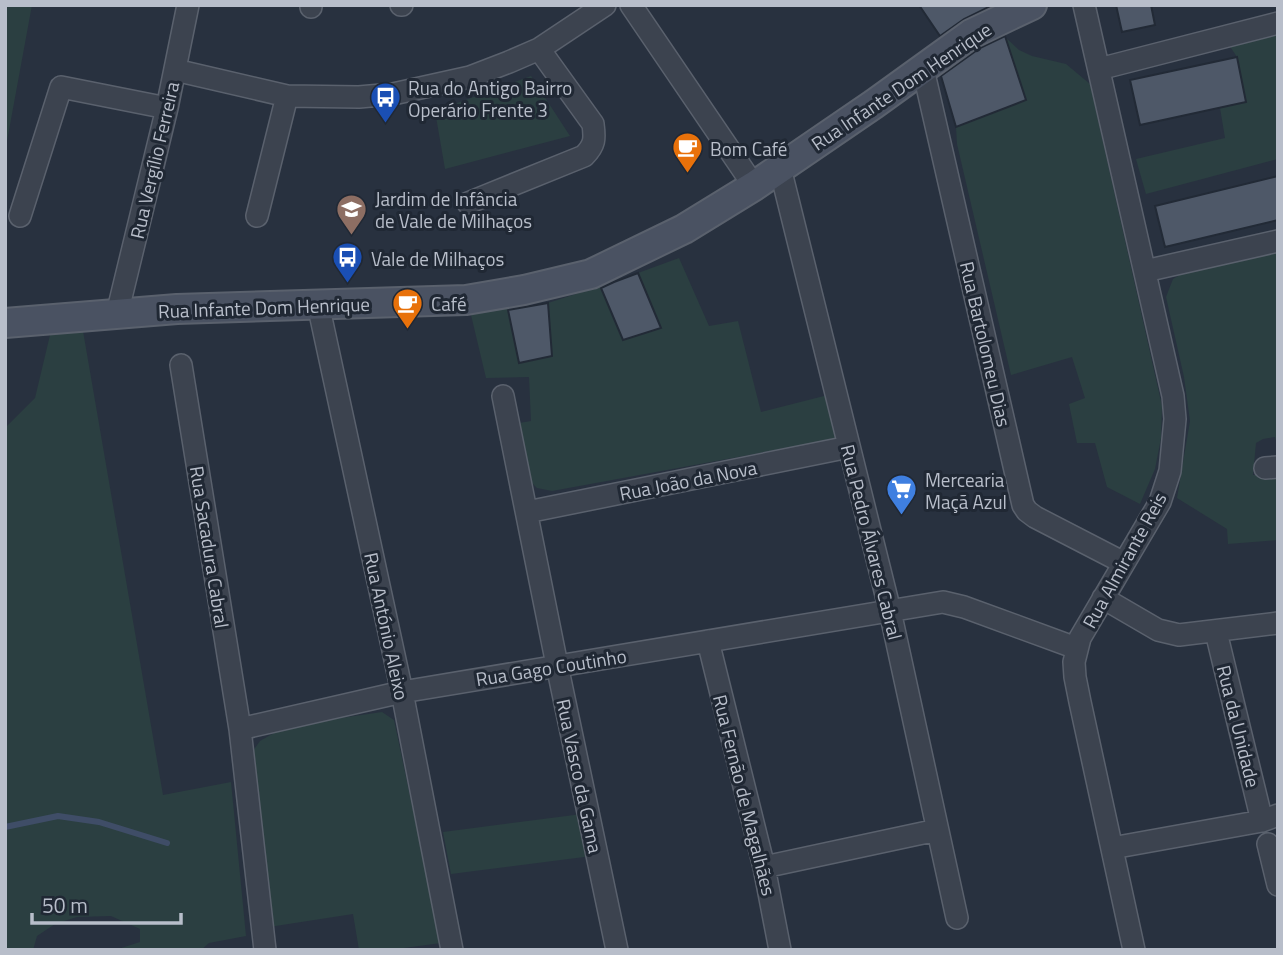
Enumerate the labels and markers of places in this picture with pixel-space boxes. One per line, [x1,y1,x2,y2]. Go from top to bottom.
place label: Rua do Antigo Bairro Operário Frente 3 [408,73,572,124]
bus stop icon: Rua do Antigo Bairro Operário Frente 3 [368,81,402,125]
cafe icon: Bom Café [670,131,704,175]
place label: Bom Café [710,134,787,163]
place label: Jardim de Infância de Vale de Milhaços [375,184,532,235]
school or university icon: Jardim de Infância de Vale de Milhaços [335,192,369,236]
bus stop icon: Vale de Milhaços [331,241,365,285]
place label: Vale de Milhaços [371,244,504,273]
cafe icon: Café [391,286,425,330]
place label: Café [431,289,467,318]
place label: Mercearia Maçã Azul [925,465,1007,516]
supermarket icon: Mercearia Maçã Azul [885,473,919,517]

